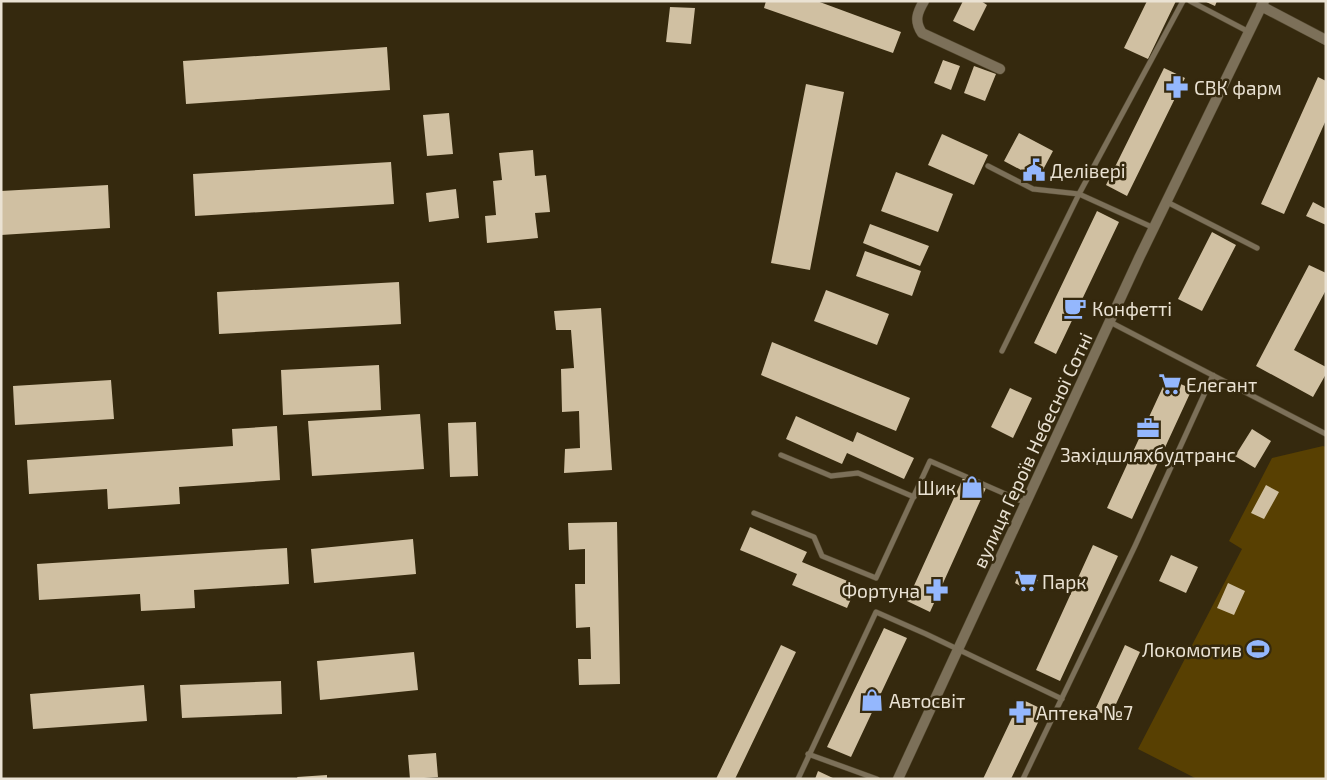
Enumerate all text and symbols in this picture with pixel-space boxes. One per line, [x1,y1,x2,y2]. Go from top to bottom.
pharmacy icon: СВК фарм [1164,74,1190,100]
place label: СВК фарм [1194,76,1282,99]
public building icon: Делівері [1021,157,1047,183]
place label: Делівері [1050,159,1126,182]
cafe icon: Конфетті [1062,295,1088,321]
place label: Конфетті [1092,297,1172,320]
street label: вулиця Героїв Небесної Сотні [967,329,1098,572]
supermarket icon: Елегант [1157,371,1183,397]
place label: Елегант [1186,373,1257,396]
office icon: Західшляхбудтранс [1135,415,1161,441]
place label: Західшляхбудтранс [1060,443,1236,467]
shop icon: Шик [959,474,985,500]
place label: Шик [917,476,956,499]
supermarket icon: Парк [1013,568,1039,594]
place label: Парк [1042,570,1086,593]
pharmacy icon: Фортуна [924,577,950,603]
place label: Фортуна [841,579,920,603]
sports icon: Локомотив [1245,636,1271,662]
place label: Локомотив [1142,638,1242,661]
shop icon: Автосвіт [859,687,885,713]
place label: Автосвіт [889,689,965,712]
pharmacy icon: Аптека №7 [1007,699,1033,725]
place label: Аптека №7 [1036,701,1133,724]

